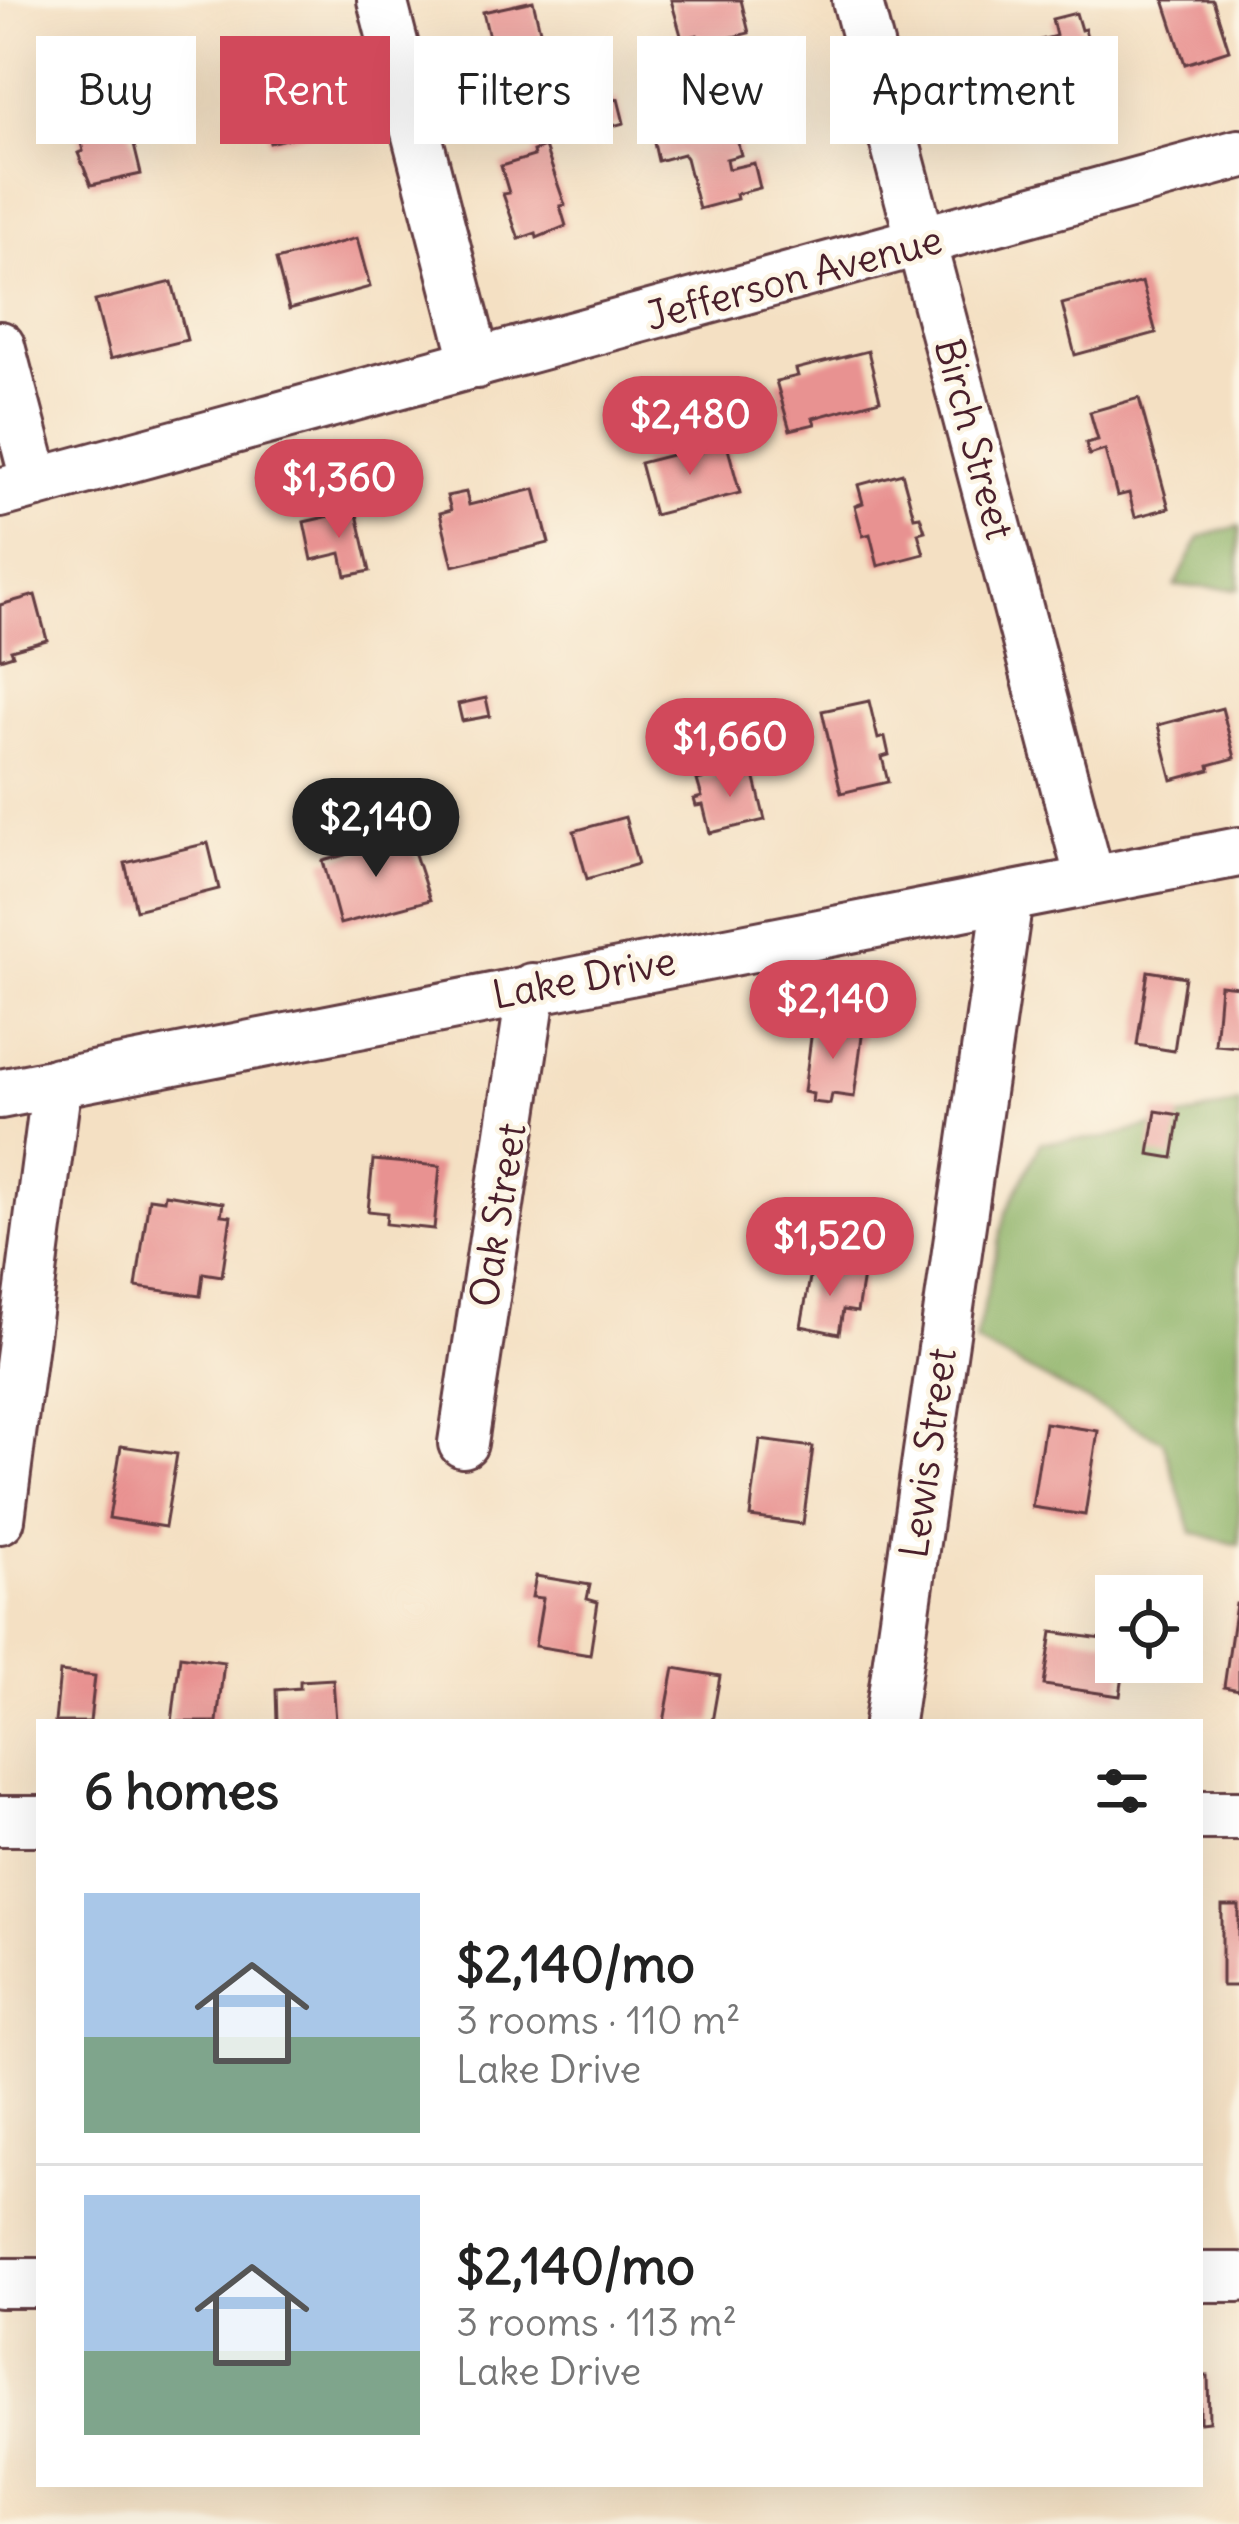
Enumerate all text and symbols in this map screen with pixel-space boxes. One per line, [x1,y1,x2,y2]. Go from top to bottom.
chip: Buy [36,36,196,144]
chip: Rent [220,36,390,144]
chip: Filters [414,36,613,144]
chip: New [637,36,806,144]
chip: Apartment [830,36,1118,144]
street label: Jefferson Avenue [641,215,947,341]
street label: Birch Street [924,333,1024,545]
pin: $2,480 [592,376,788,478]
text: $2,480 [629,390,751,439]
pin: $1,360 [241,439,437,541]
text: $1,360 [282,453,396,502]
pin: $1,660 [632,698,828,800]
text: $1,660 [672,712,788,761]
pin: $2,140 [278,778,474,880]
text: $2,140 [319,792,433,841]
street label: Lake Drive [488,936,680,1020]
pin: $2,140 [735,960,931,1062]
text: $2,140 [776,974,890,1023]
street label: Oak Street [459,1119,537,1311]
pin: $1,520 [732,1197,928,1299]
text: $1,520 [773,1211,887,1260]
street label: Lewis Street [889,1345,967,1561]
map controls [1095,1575,1203,1683]
button: locate [1095,1575,1203,1683]
icon: filters [1089,1758,1155,1824]
text: 6 homes [84,1759,279,1823]
text: $2,140/mo [456,1932,695,1996]
icon: home [180,1941,324,2085]
text: 3 rooms · 110 m² [456,1996,741,2045]
text: Lake Drive [456,2045,641,2094]
text: $2,140/mo [456,2234,695,2298]
icon: home [180,2243,324,2387]
text: 3 rooms · 113 m² [456,2298,737,2347]
text: Lake Drive [456,2347,641,2396]

